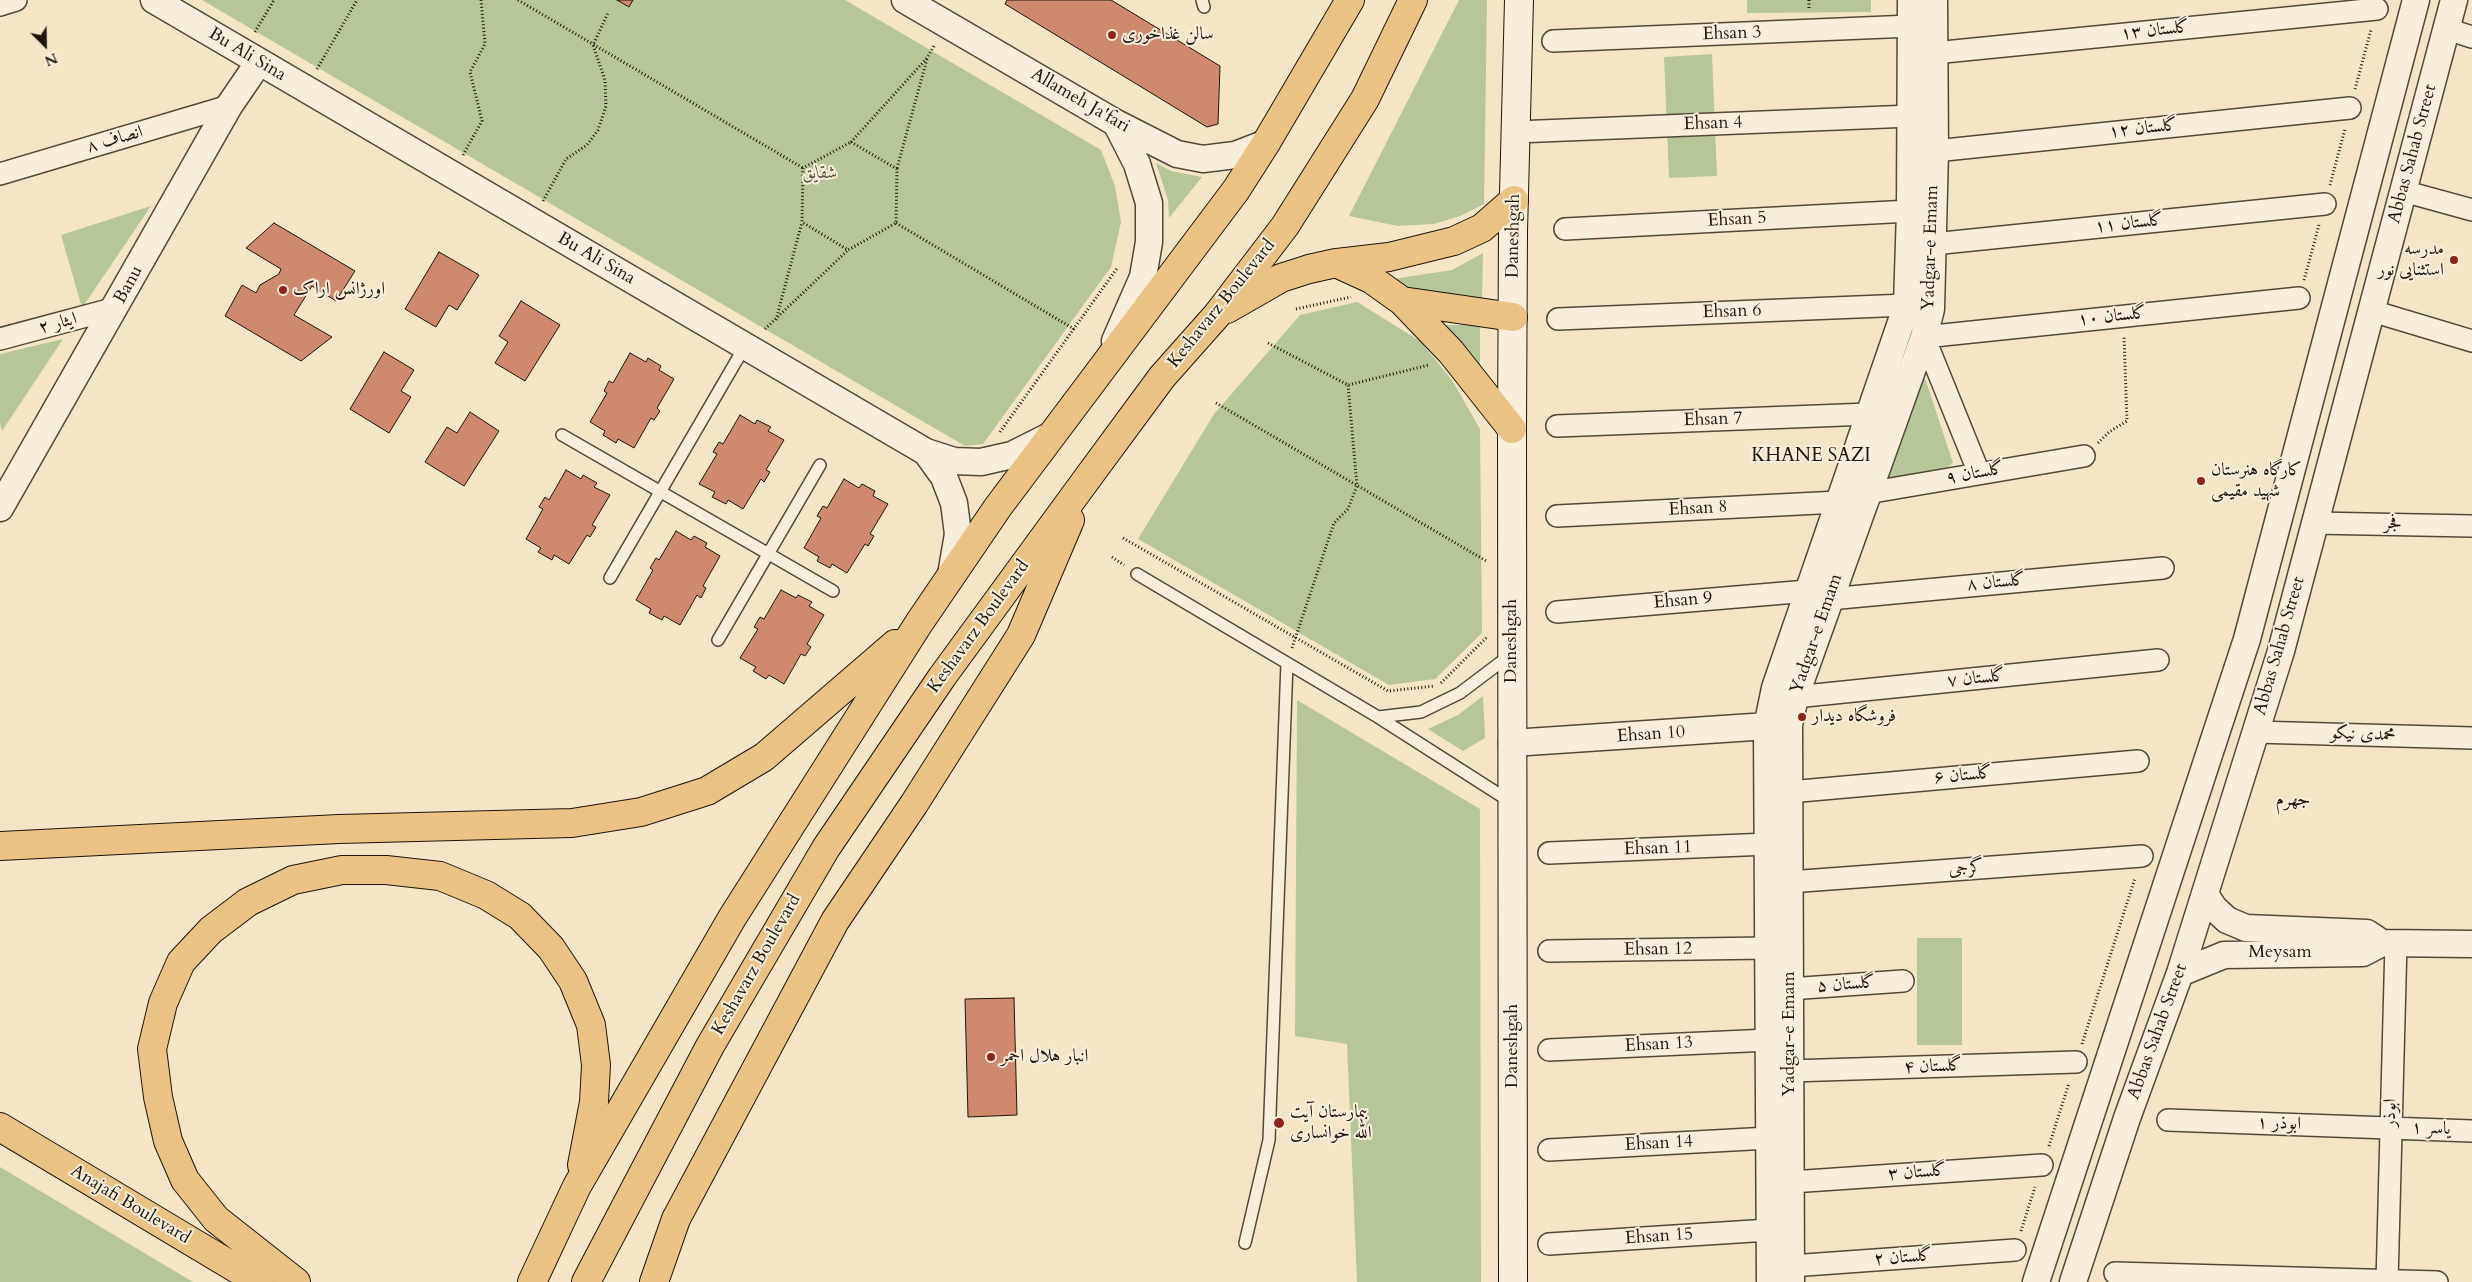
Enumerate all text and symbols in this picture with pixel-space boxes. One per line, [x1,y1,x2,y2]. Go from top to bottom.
street label: گلستان ۱۳ [2120,17,2190,45]
north arrow [20,20,70,70]
street label: Ehsan 3 [1702,22,1762,46]
street label: Bu Ali Sina [204,24,290,86]
place label: سالن غذاخوری [1122,24,1214,46]
marker: سالن غذاخوری [1106,29,1118,41]
text: N [42,48,60,70]
street label: Allameh Ja'fari [1027,64,1133,138]
street label: Abbas Sahab Street [2384,82,2442,226]
street label: Ehsan 4 [1683,112,1743,136]
street label: گلستان ۱۲ [2108,115,2178,143]
street label: انصاف ۸ [84,122,146,158]
park label: شقایق [802,163,838,185]
street label: Yadgar-e Emam [1918,185,1944,311]
street label: Daneshgah [1502,194,1526,278]
street label: Ehsan 5 [1707,208,1767,232]
street label: گلستان ۱۱ [2094,210,2164,238]
street label: Bu Ali Sina [553,228,639,290]
street label: Keshavarz Boulevard [1164,235,1280,373]
place label: مدرسه استثنایی نور [2378,239,2444,282]
marker: مدرسه استثنایی نور [2448,254,2460,266]
street label: Banu [110,262,148,308]
place label: اورژانس اراک [293,279,385,301]
marker: اورژانس اراک [277,284,289,296]
street label: Ehsan 6 [1702,300,1762,324]
street label: گلستان ۱۰ [2077,303,2147,331]
street label: ایثار ۲ [36,309,80,339]
street label: Ehsan 7 [1683,408,1743,432]
district label: KHANE SAZI [1745,446,1877,468]
street label: گلستان ۹ [1944,458,2006,490]
place label: کارگاه هنرستان شهید مقیمی [2211,460,2302,502]
marker: کارگاه هنرستان شهید مقیمی [2195,475,2207,487]
street label: Ehsan 8 [1668,497,1728,521]
street label: فجر [2384,513,2402,535]
street label: Keshavarz Boulevard [923,556,1035,698]
street label: گلستان ۸ [1966,570,2026,596]
street label: Yadgar-e Emam [1786,571,1848,697]
street label: Abbas Sahab Street [2250,574,2310,718]
street label: Ehsan 9 [1653,588,1713,614]
street label: Daneshgah [1501,599,1523,683]
street label: گلستان ۷ [1946,665,2006,693]
place label: فروشگاه دیدار [1812,706,1896,728]
marker: فروشگاه دیدار [1796,711,1808,723]
street label: Ehsan 10 [1616,722,1686,748]
street label: محمدی نیکو [2330,723,2396,747]
street label: گلستان ۶ [1933,763,1993,789]
district label: جهرم [2276,790,2310,812]
street label: Ehsan 11 [1623,837,1693,861]
street label: گرجی [1948,857,1984,881]
street label: Keshavarz Boulevard [708,891,806,1039]
street label: Ehsan 12 [1624,939,1692,961]
street label: Meysam [2248,942,2312,964]
street label: Abbas Sahab Street [2123,961,2193,1103]
street label: Yadgar-e Emam [1779,971,1801,1097]
street label: گلستان ۵ [1816,972,1876,998]
street label: Daneshgah [1502,1004,1524,1088]
street label: Ehsan 13 [1624,1032,1694,1058]
place label: انبار هلال احمر [1001,1046,1088,1068]
marker: انبار هلال احمر [985,1051,997,1063]
street label: گلستان ۴ [1903,1055,1963,1079]
street label: ابوذر [2380,1098,2402,1128]
place label: بیمارستان آیت الله خوانساری [1290,1102,1372,1144]
street label: ابوذر ۱ [2257,1112,2301,1136]
marker: بیمارستان آیت الله خوانساری [1272,1116,1286,1130]
street label: یاسر ۱ [2411,1118,2451,1140]
street label: Ehsan 14 [1624,1131,1694,1157]
street label: گلستان ۳ [1887,1160,1947,1186]
street label: Anajafi Boulevard [66,1161,194,1249]
street label: Ehsan 15 [1624,1224,1694,1250]
street label: گلستان ۲ [1873,1245,1933,1271]

